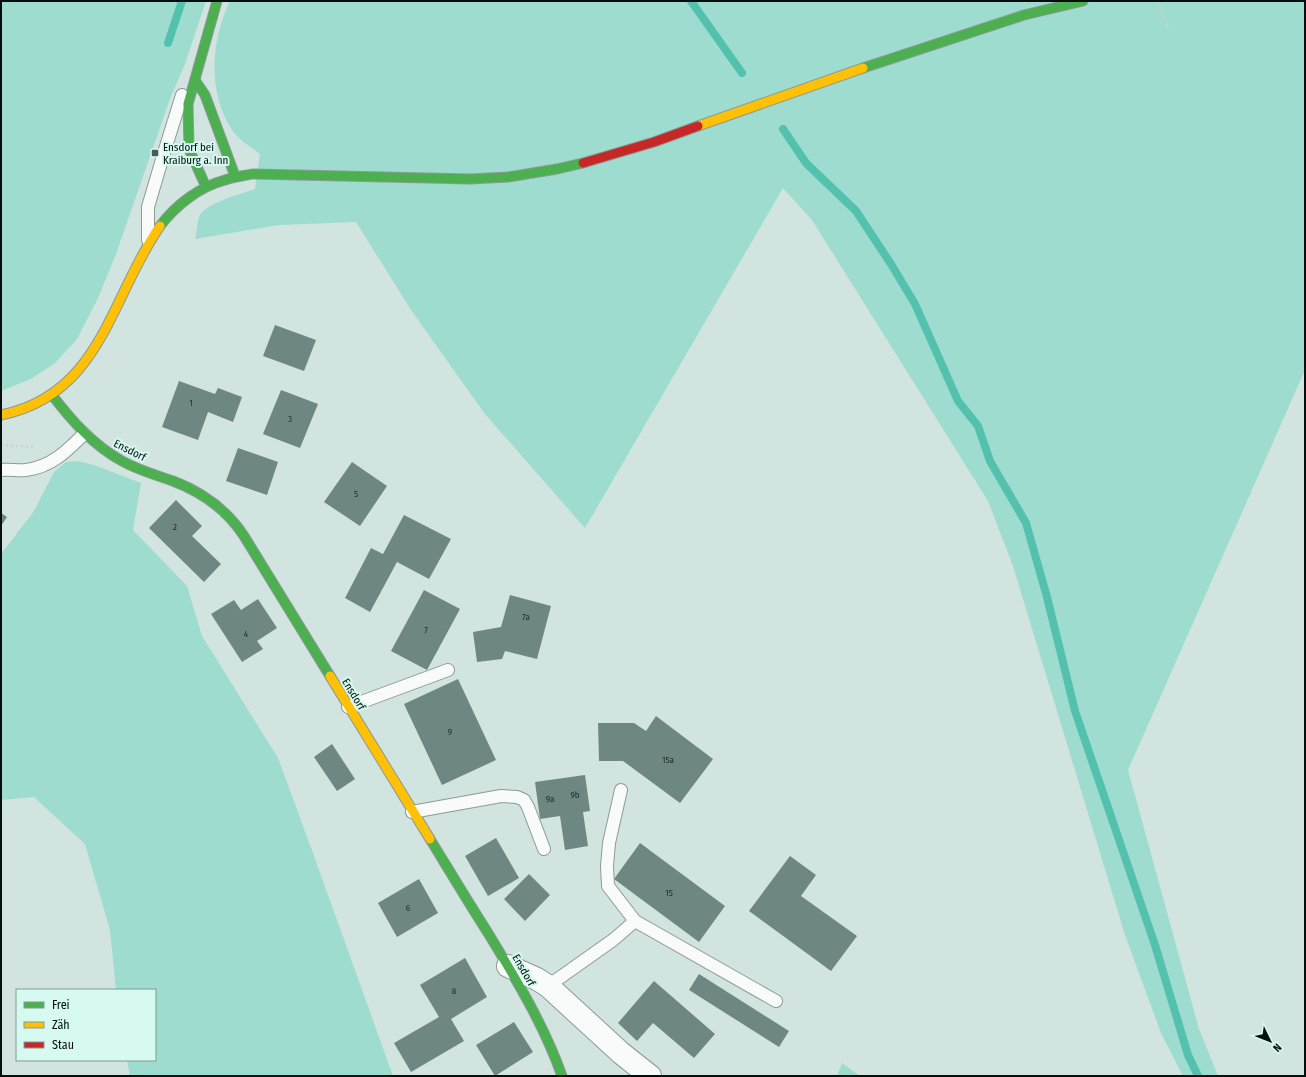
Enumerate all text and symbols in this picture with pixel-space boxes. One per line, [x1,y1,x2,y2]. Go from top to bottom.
place label: Ensdorf bei Kraiburg a. Inn [163,141,228,167]
marker: Ensdorf bei Kraiburg a. Inn [150,148,160,158]
house number: 1 [189,398,193,408]
house number: 3 [288,414,292,424]
street label: Ensdorf [111,437,149,464]
house number: 5 [354,489,358,499]
house number: 2 [173,522,177,532]
house number: 7a [522,612,530,622]
house number: 7 [424,625,428,635]
house number: 4 [244,629,249,639]
street label: Ensdorf [339,676,368,713]
house number: 9 [448,727,452,737]
house number: 15a [662,755,675,765]
house number: 9b [570,790,580,800]
house number: 9a [546,794,555,804]
house number: 15 [665,888,673,898]
house number: 6 [406,903,411,913]
street label: Ensdorf [509,952,538,989]
house number: 8 [452,986,457,996]
legend [16,989,156,1061]
text: Frei [52,998,70,1012]
text: Zäh [52,1018,70,1032]
north arrow [1250,1021,1290,1061]
text: Stau [52,1038,74,1052]
text: N [1270,1041,1284,1054]

